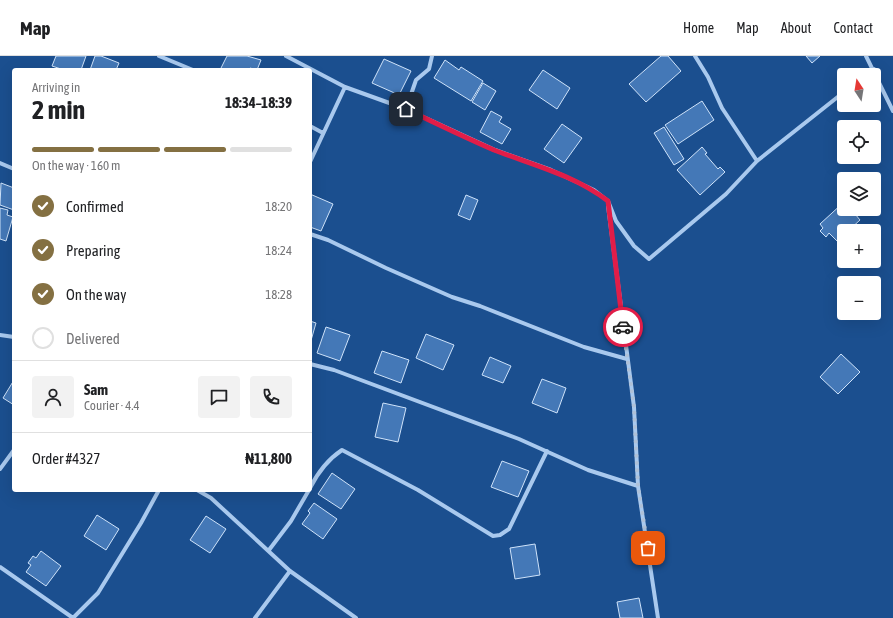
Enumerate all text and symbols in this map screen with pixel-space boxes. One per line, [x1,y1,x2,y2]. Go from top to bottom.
text: Map [20,17,51,39]
text: Home [683,20,714,36]
text: Map [736,20,759,36]
text: About [781,20,812,36]
text: Contact [834,20,873,36]
north arrow [837,68,881,112]
map controls [837,68,881,320]
text: Arriving in [32,80,80,95]
pin [389,92,423,126]
text: 18:34–18:39 [225,94,292,111]
text: 2 min [32,95,85,125]
icon: home [395,98,417,120]
button: locate [837,120,881,164]
text: On the way · 160 m [32,158,120,173]
button: layers [837,172,881,216]
icon: check [32,195,54,217]
text: Confirmed [66,198,124,215]
text: 18:20 [265,199,292,214]
button: + [837,224,881,268]
icon: check [32,239,54,261]
text: Preparing [66,242,120,259]
text: 18:24 [265,243,292,258]
button: − [837,276,881,320]
icon: check [32,283,54,305]
text: On the way [66,286,127,303]
text: 18:28 [265,287,292,302]
courier [603,307,643,347]
icon: car [612,316,634,338]
text: Delivered [66,330,120,347]
button: person [32,376,74,418]
button: chat [198,376,240,418]
button: phone [250,376,292,418]
text: Sam [84,381,108,398]
text: Courier · 4.4 [84,398,140,413]
text: Order #4327 [32,450,100,467]
text: ₦11,800 [245,450,292,467]
pin [631,531,665,565]
icon: bag [637,537,659,559]

